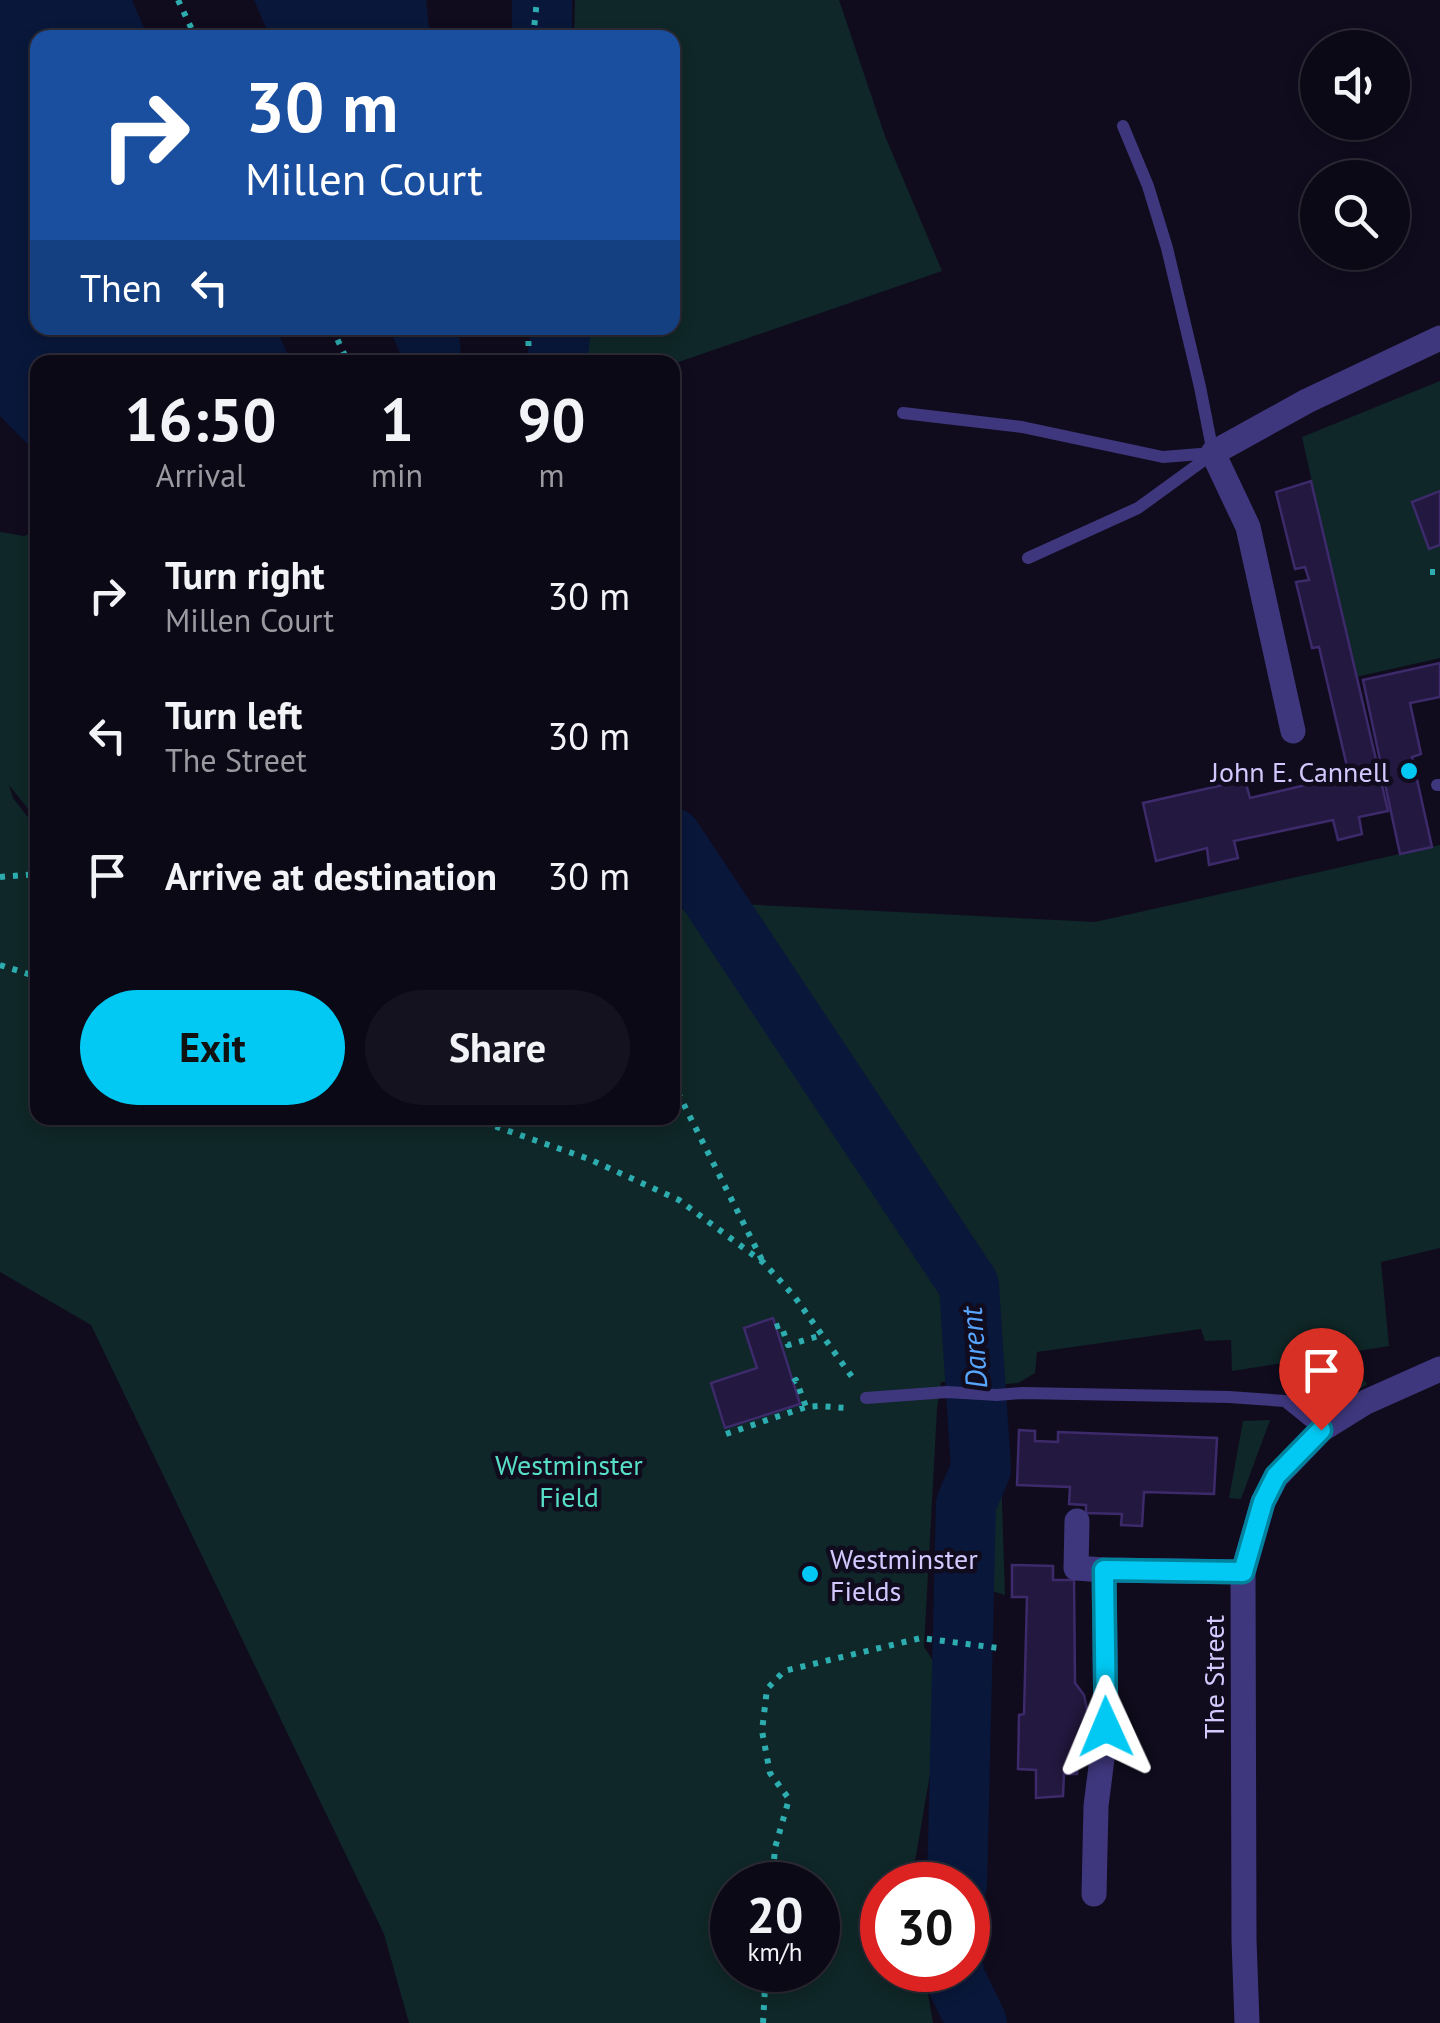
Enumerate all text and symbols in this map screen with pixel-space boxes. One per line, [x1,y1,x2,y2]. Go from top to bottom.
map controls [1300,30,1410,270]
button: sound [1300,30,1410,140]
text: 30 m [245,61,398,151]
icon: right [80,70,210,200]
text: Millen Court [245,149,483,207]
button: search [1300,160,1410,270]
icon: left [182,260,237,315]
text: Then [80,263,162,312]
text: 16:50 [124,380,277,458]
text: 1 [380,380,414,458]
text: 90 [518,380,586,458]
text: Arrival [156,454,245,496]
text: min [371,454,423,496]
text: m [539,454,565,496]
text: Turn right [165,550,325,599]
icon: right [80,568,135,623]
text: 30 m [548,571,630,620]
text: Millen Court [165,599,334,641]
text: Turn left [165,690,302,739]
icon: left [80,708,135,763]
text: 30 m [548,711,630,760]
text: The Street [165,739,307,781]
place label: John E. Cannell [1210,753,1389,790]
marker: John E. Cannell [1398,760,1420,782]
icon: arrive [80,848,135,903]
text: Arrive at destination [165,851,497,900]
text: 30 m [548,851,630,900]
button: Exit [80,990,345,1105]
button: Share [365,990,630,1105]
water label: Darent [951,1304,995,1390]
pin [1279,1328,1364,1431]
icon: arrive [1294,1343,1349,1398]
park label: Westminster Field [495,1446,643,1515]
place label: Westminster Fields [830,1540,978,1609]
marker: Westminster Fields [799,1563,821,1585]
street label: The Street [1195,1614,1232,1739]
position arrow [1054,1675,1158,1779]
speed limit sign: 30 [860,1862,990,1992]
text: 20 [747,1882,803,1947]
text: km/h [748,1936,802,1968]

